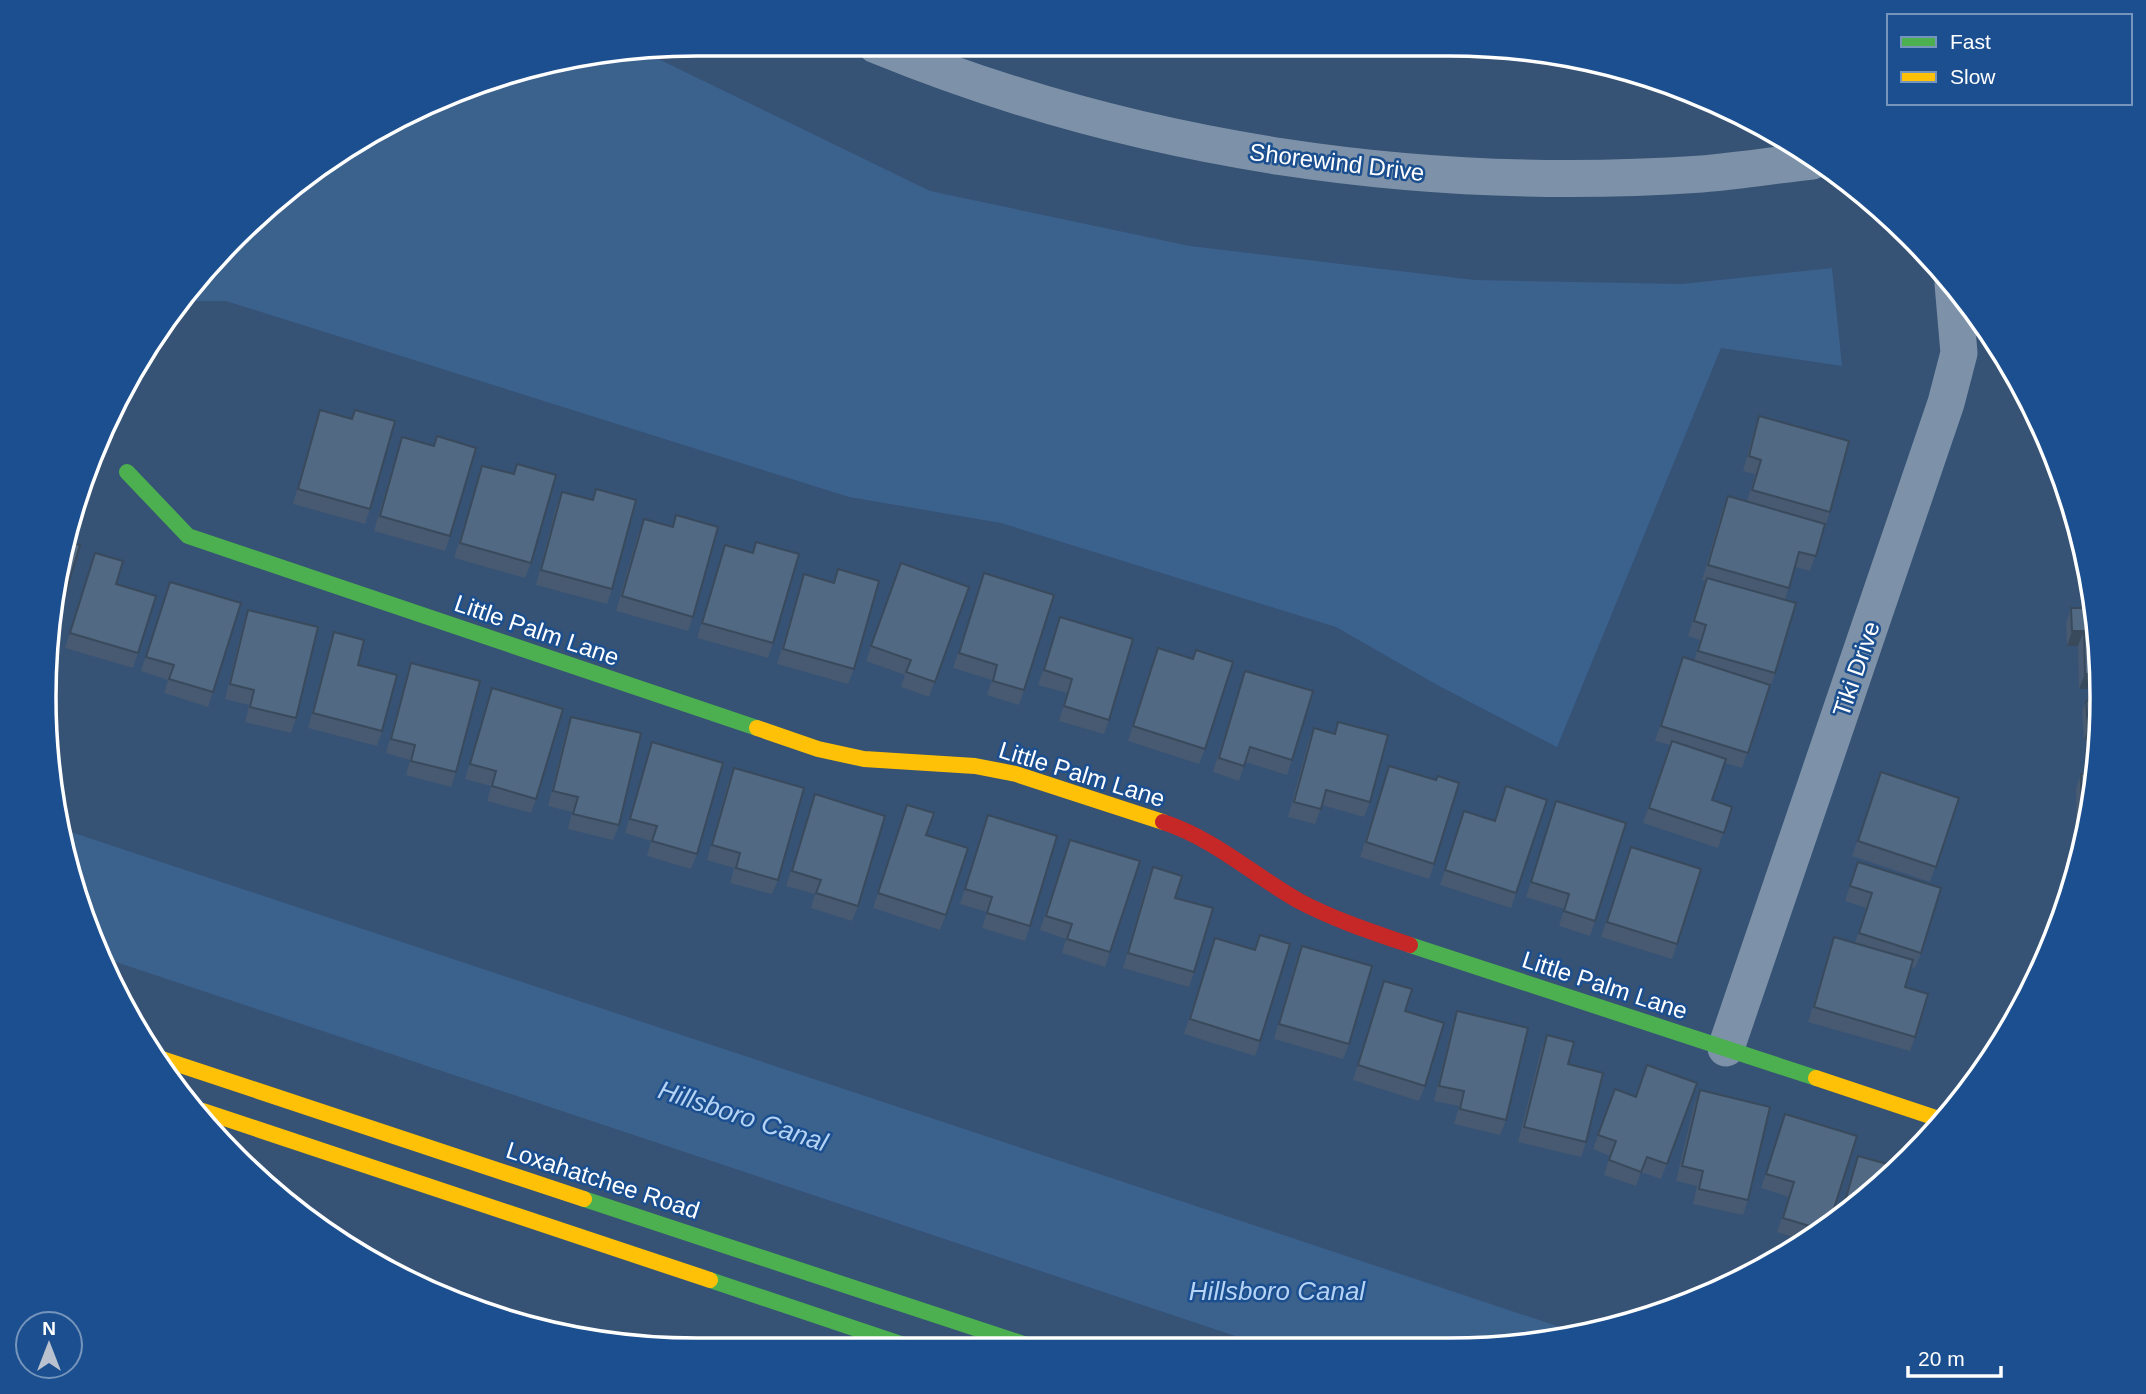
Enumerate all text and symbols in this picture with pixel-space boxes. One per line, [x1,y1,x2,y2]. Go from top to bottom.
legend [1887,14,2132,105]
text: Fast [1950,30,1991,53]
text: Slow [1950,65,1996,88]
street label: Shorewind Drive [1248,138,1426,186]
street label: Little Palm Lane [451,589,623,671]
street label: Tiki Drive [1827,618,1885,720]
street label: Little Palm Lane [996,736,1168,812]
street label: Little Palm Lane [1519,946,1691,1024]
water label: Hillsboro Canal [655,1074,833,1158]
street label: Loxahatchee Road [503,1136,703,1224]
water label: Hillsboro Canal [1189,1276,1366,1306]
north arrow [14,1310,84,1380]
text: N [42,1318,56,1339]
scale bar [1908,1334,2001,1378]
text: 20 m [1918,1347,1965,1370]

